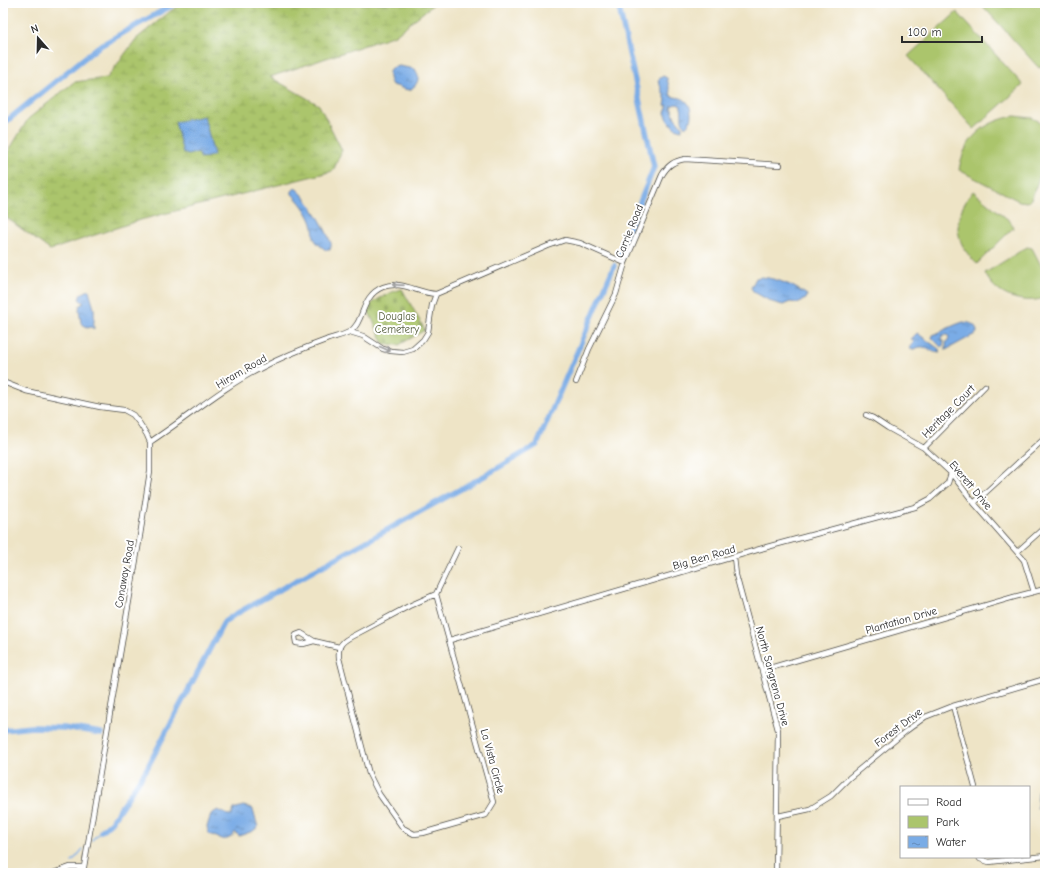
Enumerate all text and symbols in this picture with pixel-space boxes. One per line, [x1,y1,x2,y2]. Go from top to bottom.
north arrow [18,18,58,58]
scale bar [902,18,982,44]
text: N [29,22,40,36]
text: 100 m [908,25,941,39]
street label: Carrie Road [613,202,646,260]
one-way arrow [392,282,405,289]
park label: Douglas Cemetery [375,310,419,336]
one-way arrow [379,346,391,353]
street label: Hiram Road [213,352,269,391]
street label: Heritage Court [919,382,978,441]
street label: Everett Drive [946,458,995,513]
street label: Conaway Road [112,539,137,609]
street label: Big Ben Road [671,542,737,573]
street label: Plantation Drive [864,604,939,637]
street label: North Sangrena Drive [753,625,792,728]
street label: Forest Drive [872,705,925,750]
street label: La Vista Circle [478,727,508,795]
legend [900,786,1030,858]
text: Road [936,795,962,809]
text: Park [936,815,959,829]
text: Water [936,835,966,849]

